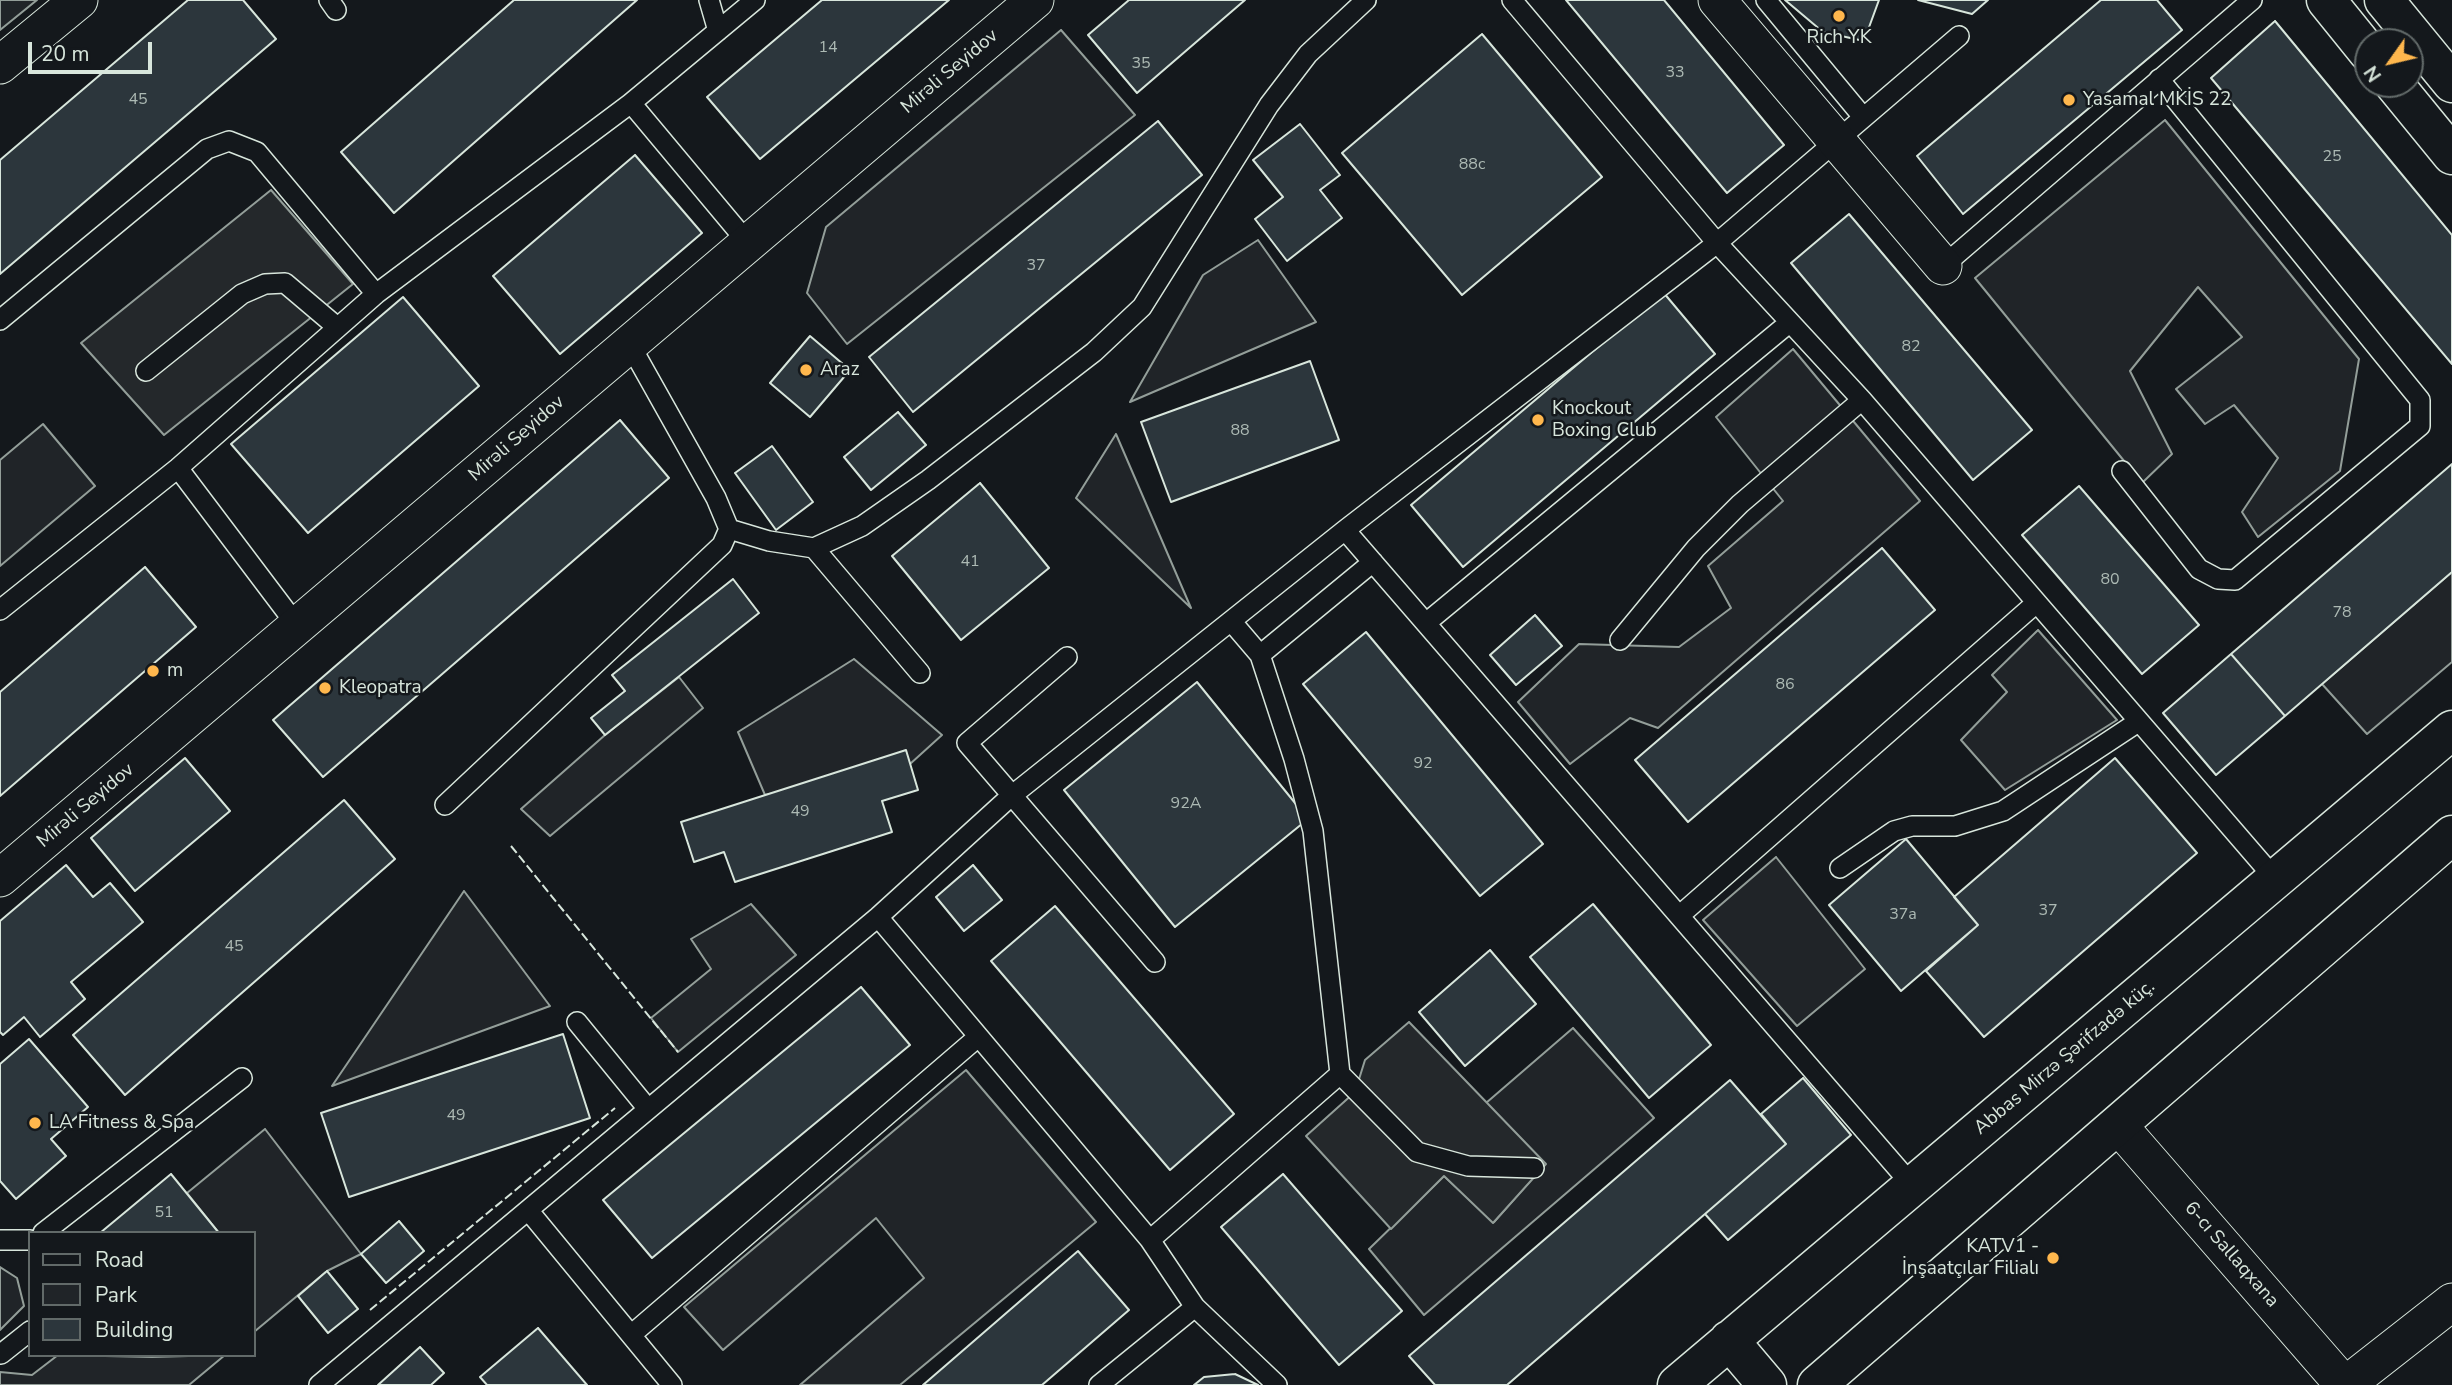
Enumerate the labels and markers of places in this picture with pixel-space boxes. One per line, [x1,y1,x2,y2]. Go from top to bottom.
marker: Rich YK [1831,8,1847,24]
place label: Rich YK [1806,27,1872,49]
place label: Yasamal MKİS 22 [2083,89,2231,111]
marker: Yasamal MKİS 22 [2061,92,2077,108]
place label: Araz [820,359,859,381]
marker: Araz [798,362,814,378]
place label: Knockout Boxing Club [1552,398,1657,442]
marker: Knockout Boxing Club [1530,412,1546,428]
place label: m [167,660,183,682]
marker: m [145,663,161,679]
place label: Kleopatra [339,677,422,699]
marker: Kleopatra [317,680,333,696]
place label: LA Fitness & Spa [49,1112,194,1134]
marker: LA Fitness & Spa [27,1115,43,1131]
place label: KATV1 - İnşaatçılar Filialı [1902,1236,2039,1280]
marker: KATV1 - İnşaatçılar Filialı [2045,1250,2061,1266]

